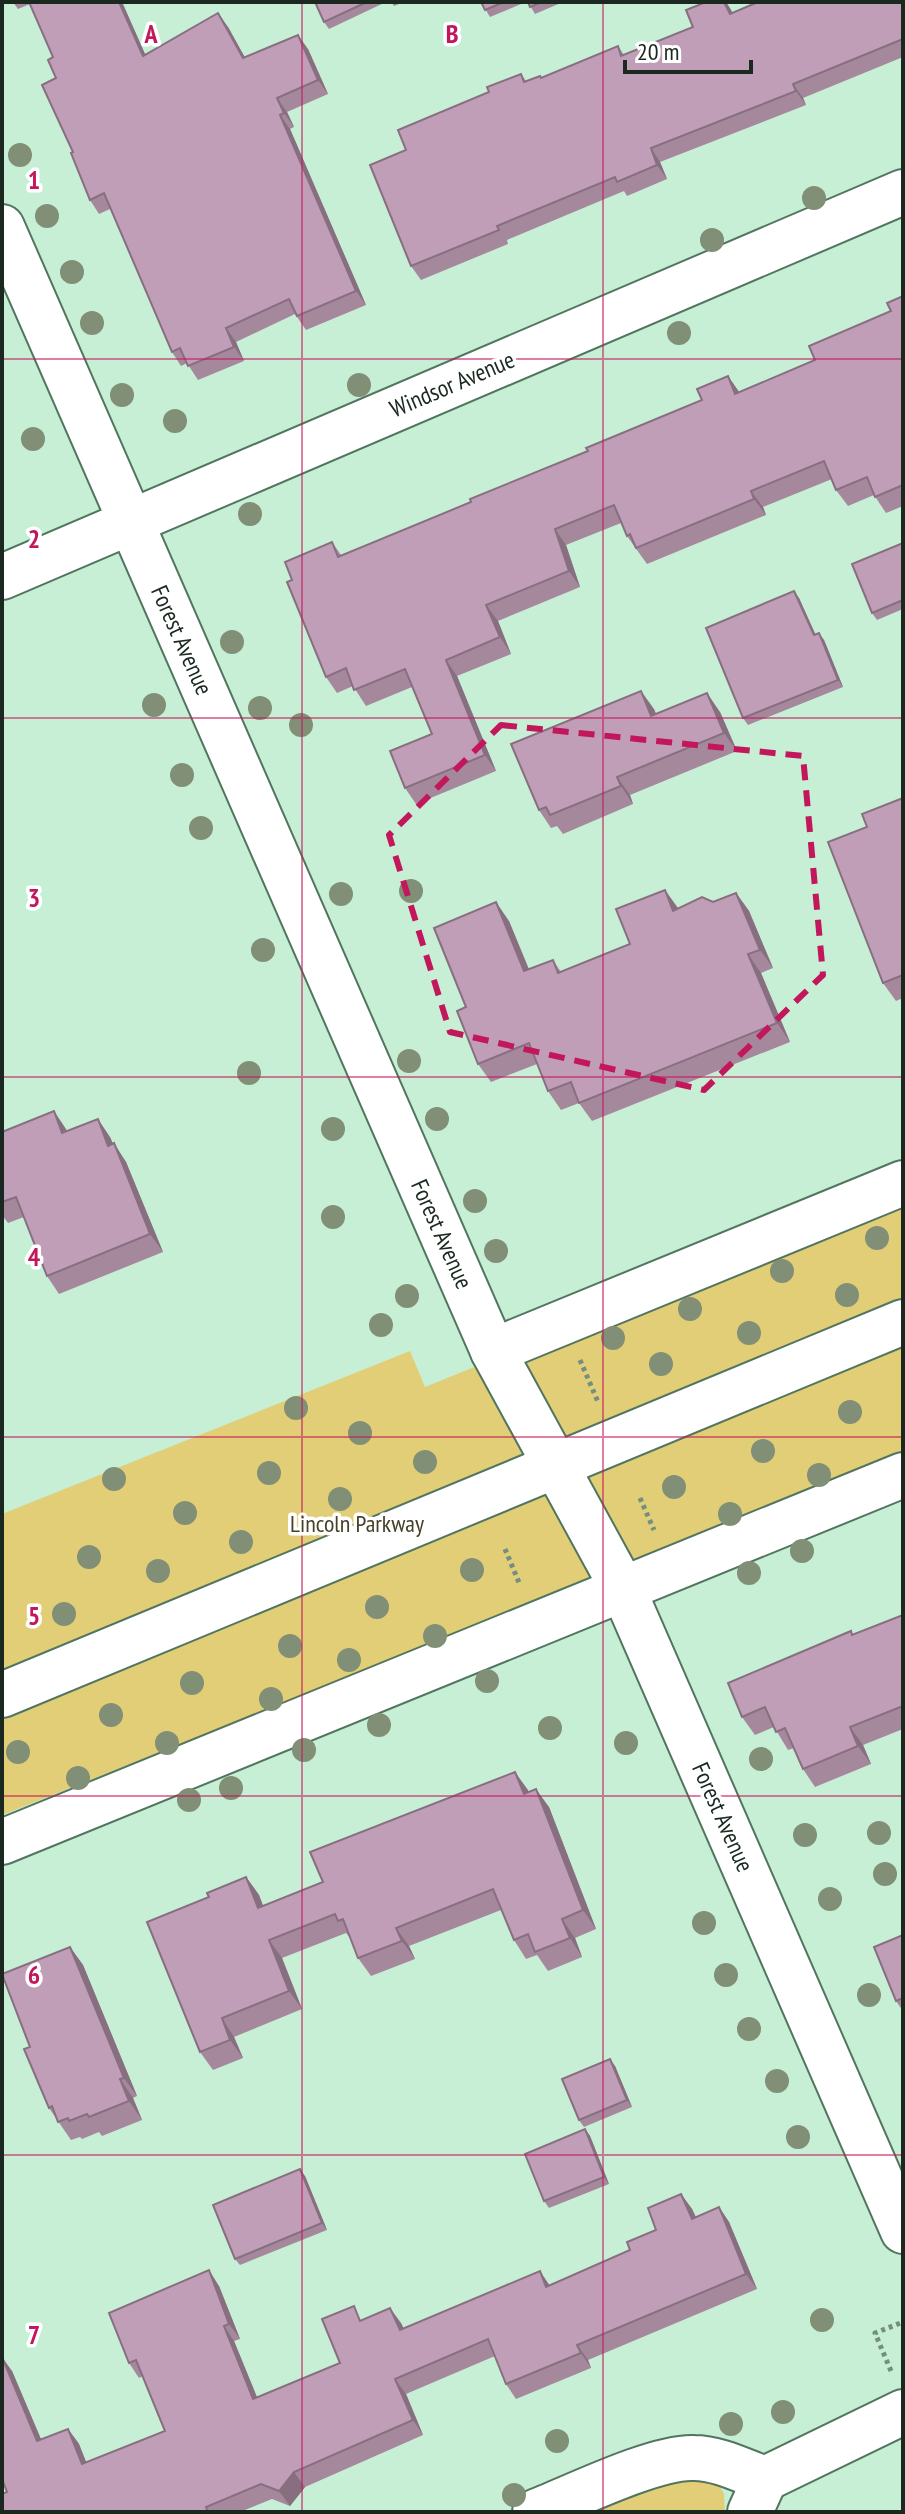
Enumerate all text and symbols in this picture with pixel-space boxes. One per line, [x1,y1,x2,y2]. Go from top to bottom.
text: A [143,17,158,50]
text: B [446,17,459,50]
scale bar [625,24,751,74]
text: 20 m [637,36,679,67]
text: 1 [28,163,40,196]
street label: Windsor Avenue [385,344,519,424]
text: 2 [28,522,40,555]
street label: Forest Avenue [144,580,220,700]
text: 3 [28,881,40,914]
street label: Forest Avenue [404,1174,480,1294]
text: 4 [28,1240,41,1273]
park label: Lincoln Parkway [290,1508,424,1539]
text: 5 [28,1599,40,1632]
street label: Forest Avenue [685,1757,761,1877]
text: 6 [28,1958,40,1991]
text: 7 [28,2318,40,2351]

